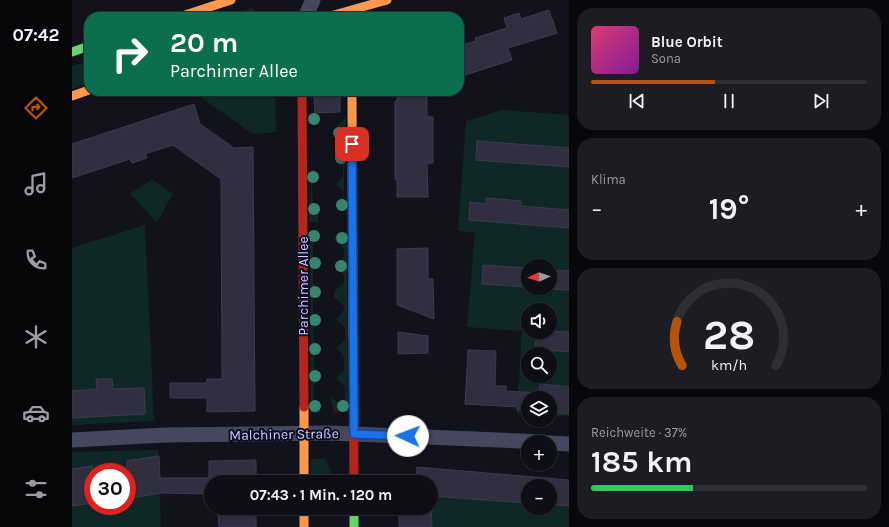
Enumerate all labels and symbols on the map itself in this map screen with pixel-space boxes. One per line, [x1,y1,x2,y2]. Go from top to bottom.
pin [335,127,369,161]
street label: Parchimer Allee [295,236,312,336]
north arrow [521,259,557,295]
position arrow [387,415,429,457]
street label: Malchiner Straße [229,425,339,444]
speed limit sign: 30 [84,463,136,515]

